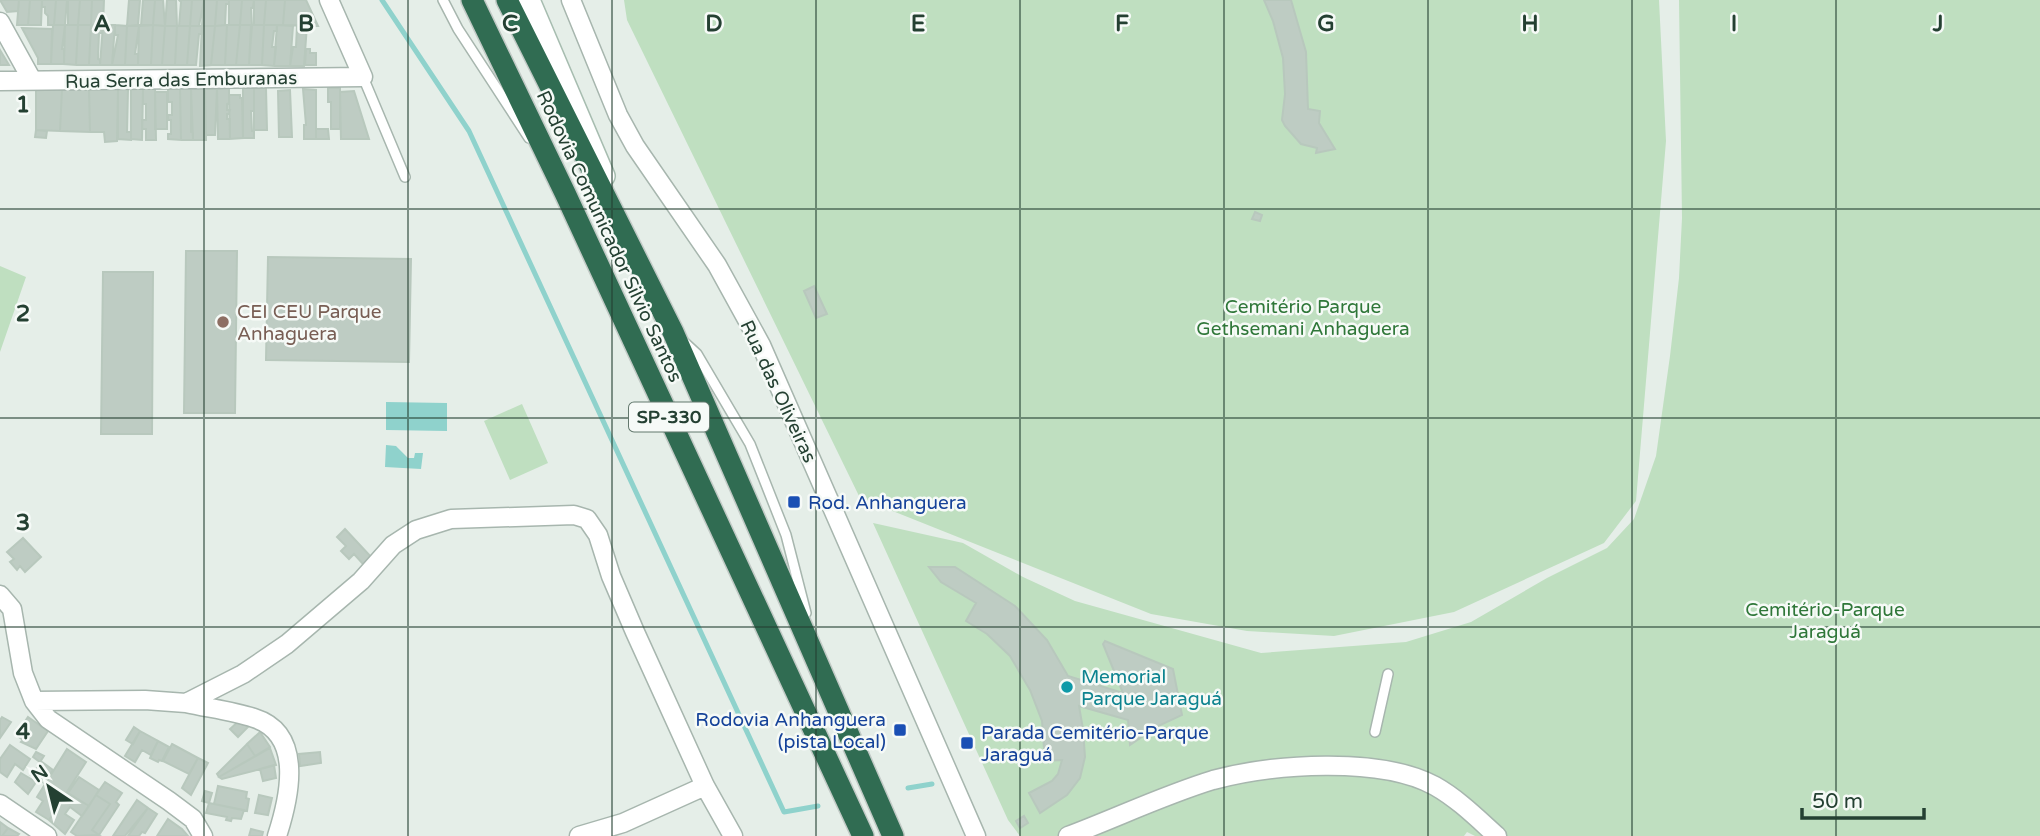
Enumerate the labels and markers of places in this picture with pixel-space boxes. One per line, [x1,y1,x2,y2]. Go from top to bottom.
place label: CEI CEU Parque Anhaguera [237,301,382,345]
marker: CEI CEU Parque Anhaguera [215,314,231,330]
place label: Rod. Anhanguera [808,492,967,514]
marker: Rod. Anhanguera [786,494,802,510]
place label: Memorial Parque Jaraguá [1081,666,1222,710]
marker: Memorial Parque Jaraguá [1059,679,1075,695]
place label: Rodovia Anhanguera (pista Local) [695,709,886,753]
marker: Rodovia Anhanguera (pista Local) [892,722,908,738]
place label: Parada Cemitério-Parque Jaraguá [981,722,1209,766]
marker: Parada Cemitério-Parque Jaraguá [959,735,975,751]

